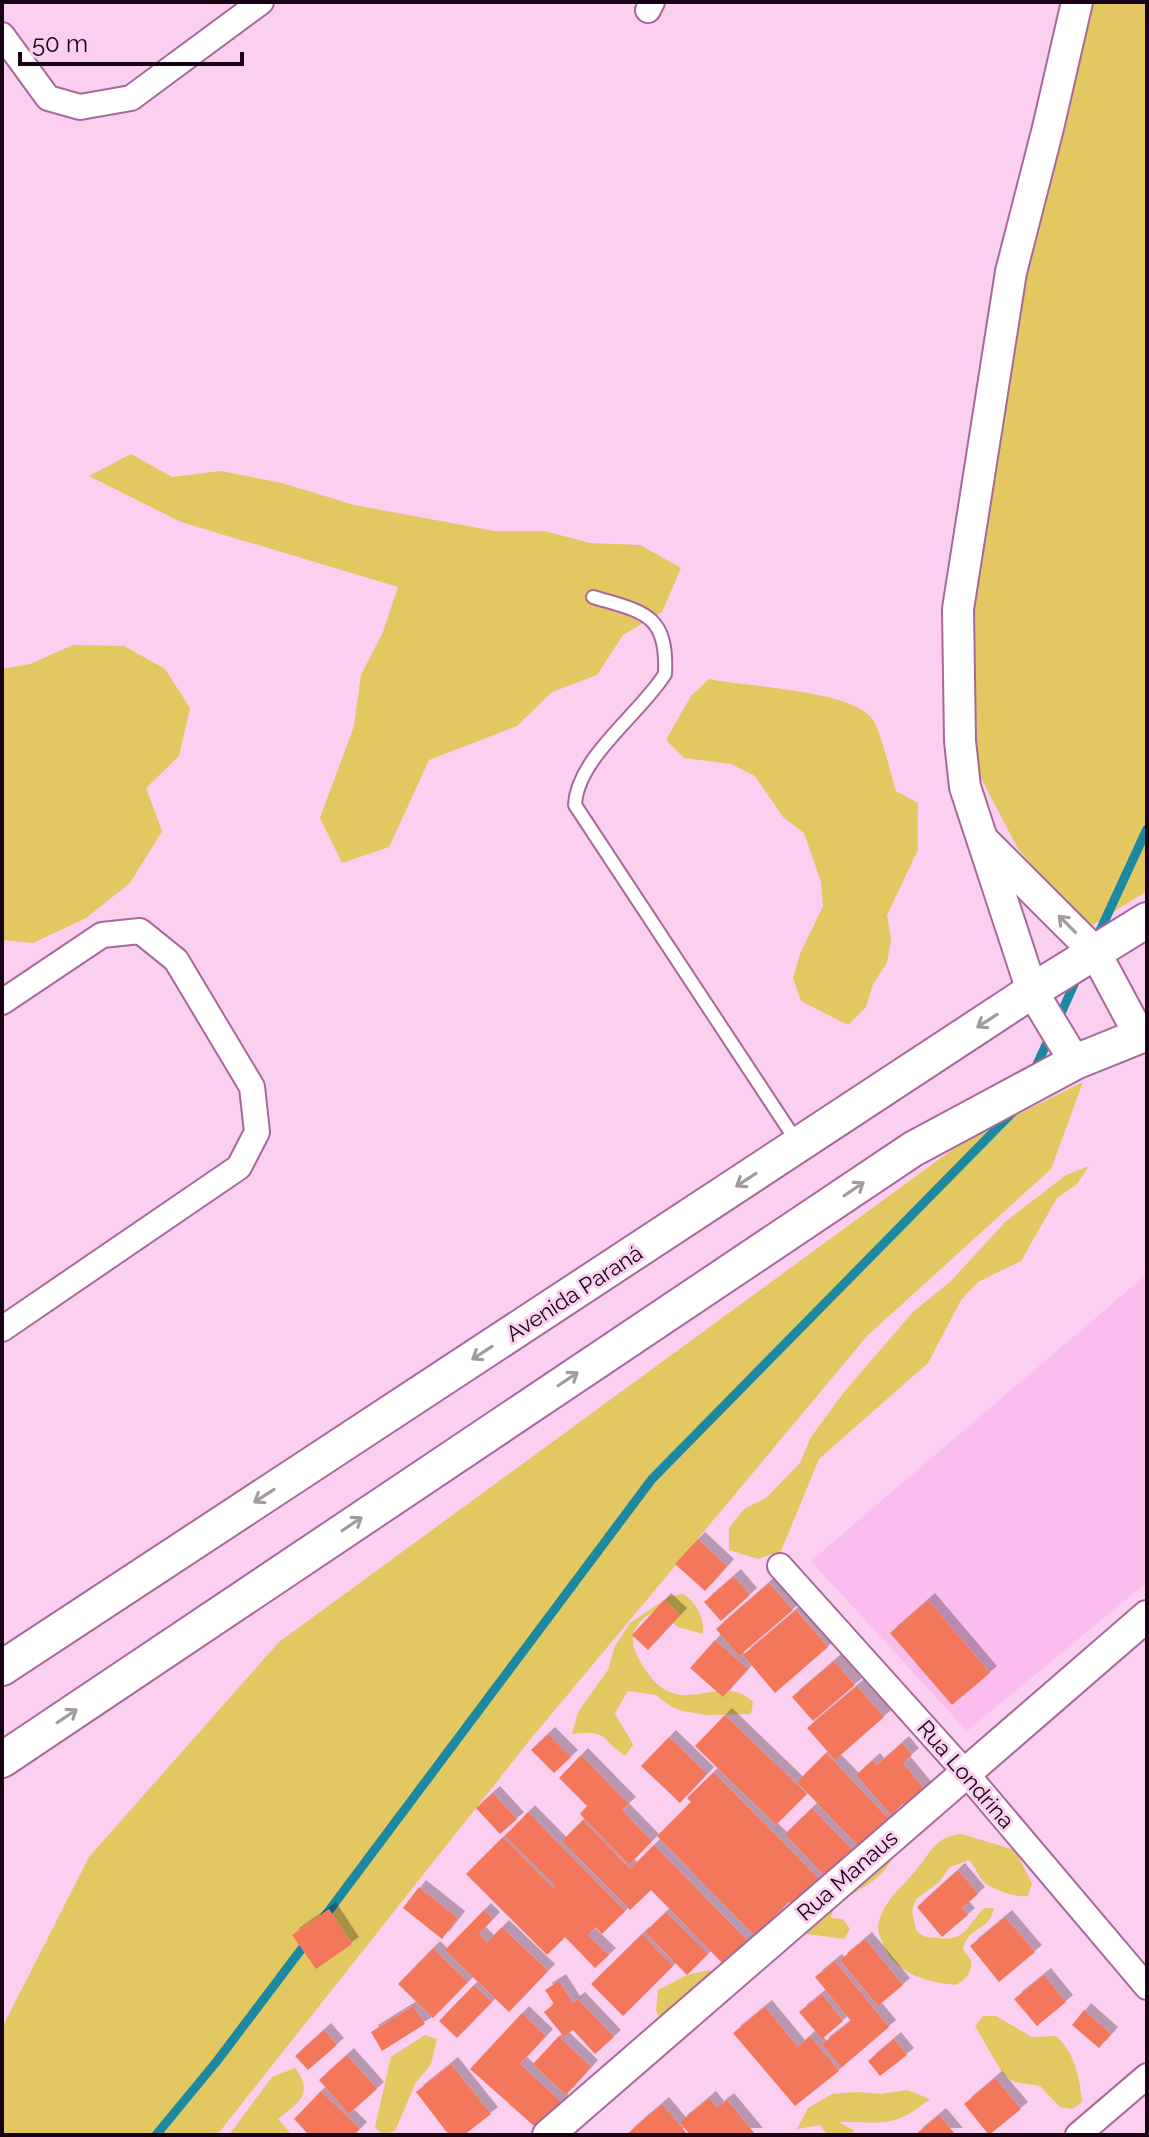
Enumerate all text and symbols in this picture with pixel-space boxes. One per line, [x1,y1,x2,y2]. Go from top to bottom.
scale bar [20,16,242,66]
text: 50 m [32,29,88,58]
one-way arrow [1058,915,1077,934]
one-way arrow [976,1013,998,1030]
one-way arrow [735,1172,758,1188]
one-way arrow [843,1180,865,1197]
street label: Avenida Paraná [501,1239,647,1347]
one-way arrow [471,1345,493,1361]
one-way arrow [557,1371,579,1388]
one-way arrow [254,1487,276,1504]
one-way arrow [341,1516,363,1533]
one-way arrow [55,1708,77,1724]
street label: Rua Londrina [912,1715,1020,1833]
street label: Rua Manaus [791,1824,903,1926]

